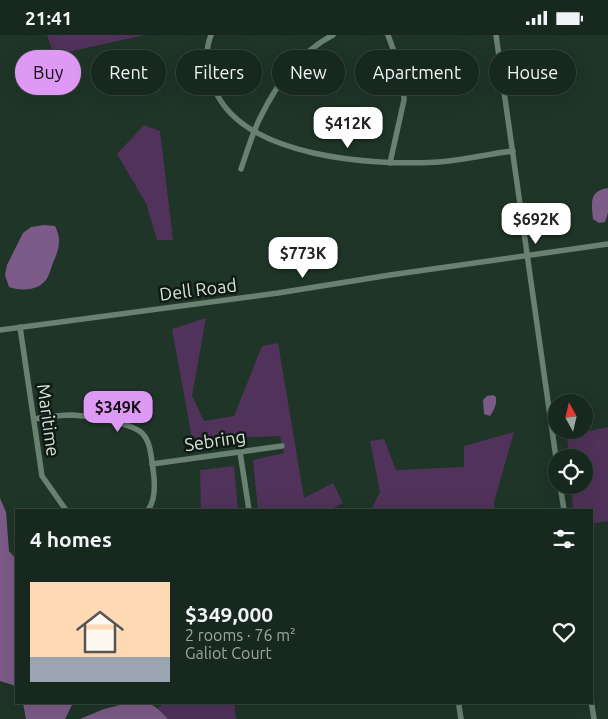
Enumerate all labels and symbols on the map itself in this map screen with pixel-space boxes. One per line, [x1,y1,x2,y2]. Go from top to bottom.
pin: $412K [313,107,383,149]
pin: $692K [501,203,571,245]
pin: $773K [268,237,338,279]
street label: Dell Road [158,274,238,304]
street label: Maritime [34,382,64,458]
pin: $349K [83,391,153,433]
north arrow [548,394,592,439]
street label: Sebring [183,426,247,454]

